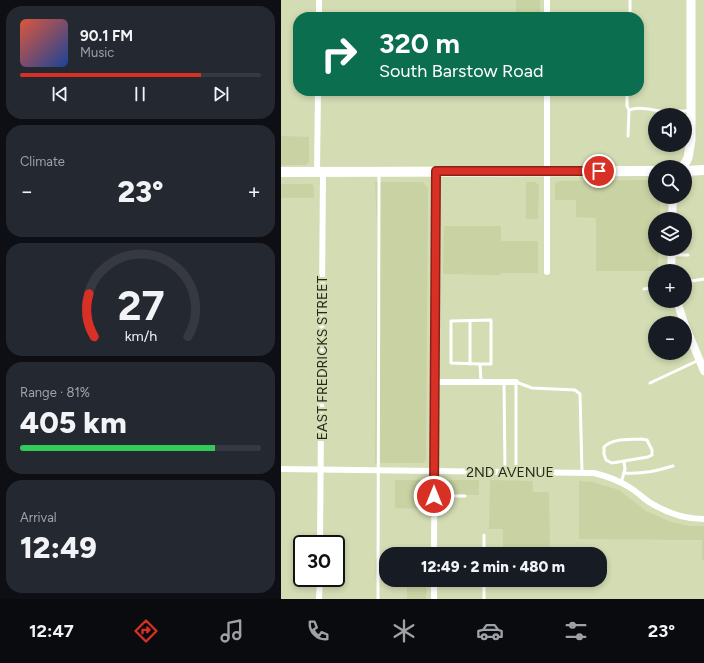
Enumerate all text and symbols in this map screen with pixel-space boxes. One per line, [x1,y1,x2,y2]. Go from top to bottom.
text: 320 m [379,26,460,60]
text: 90.1 FM [80,27,133,45]
icon: right [313,28,365,80]
text: Music [80,45,114,60]
text: South Barstow Road [379,60,543,82]
icon: previous [49,83,71,105]
icon: pause [129,83,151,105]
icon: next [210,83,232,105]
map controls [648,108,692,360]
button: sound [648,108,692,152]
text: Climate [20,154,65,169]
pin [582,154,616,188]
icon: arrive [588,160,610,182]
button: search [648,160,692,204]
text: 23° [118,173,163,210]
text: − [20,178,34,205]
text: + [247,178,261,205]
button: layers [648,212,692,256]
button: + [648,264,692,308]
street label: EAST FREDRICKS STREET [314,275,331,440]
text: 27 [117,280,164,330]
button: − [648,316,692,360]
text: km/h [124,327,157,345]
text: Range · 81% [20,385,90,400]
text: 405 km [20,404,127,441]
street label: 2ND AVENUE [466,464,554,481]
position arrow [413,475,455,517]
text: Arrival [20,510,57,525]
text: 12:49 [20,529,97,566]
speed limit sign: 30 [293,535,345,587]
text: 12:49 · 2 min · 480 m [421,558,565,576]
icon: directions [132,617,160,645]
icon: music [218,617,246,645]
icon: phone [304,617,332,645]
icon: climate [390,617,418,645]
icon: car [476,617,504,645]
icon: filters [562,617,590,645]
text: 12:47 [29,620,74,642]
text: 23° [648,620,675,642]

